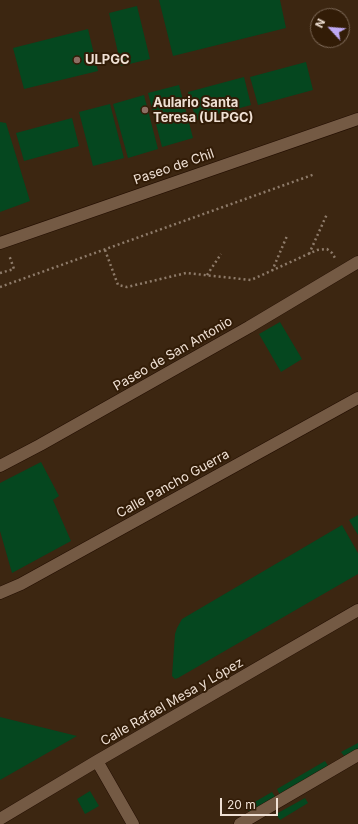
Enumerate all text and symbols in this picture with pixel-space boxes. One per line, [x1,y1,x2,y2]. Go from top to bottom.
north arrow [310,8,350,48]
text: N [312,16,328,30]
place label: ULPGC [85,52,130,68]
marker: ULPGC [72,55,82,65]
place label: Aulario Santa Teresa (ULPGC) [153,95,253,126]
marker: Aulario Santa Teresa (ULPGC) [140,105,150,115]
street label: Paseo de Chil [132,146,216,188]
street label: Paseo de San Antonio [111,314,235,394]
street label: Calle Pancho Guerra [114,447,232,521]
street label: Calle Rafael Mesa y López [98,655,246,749]
scale bar [222,790,280,816]
text: 20 m [227,797,256,812]

